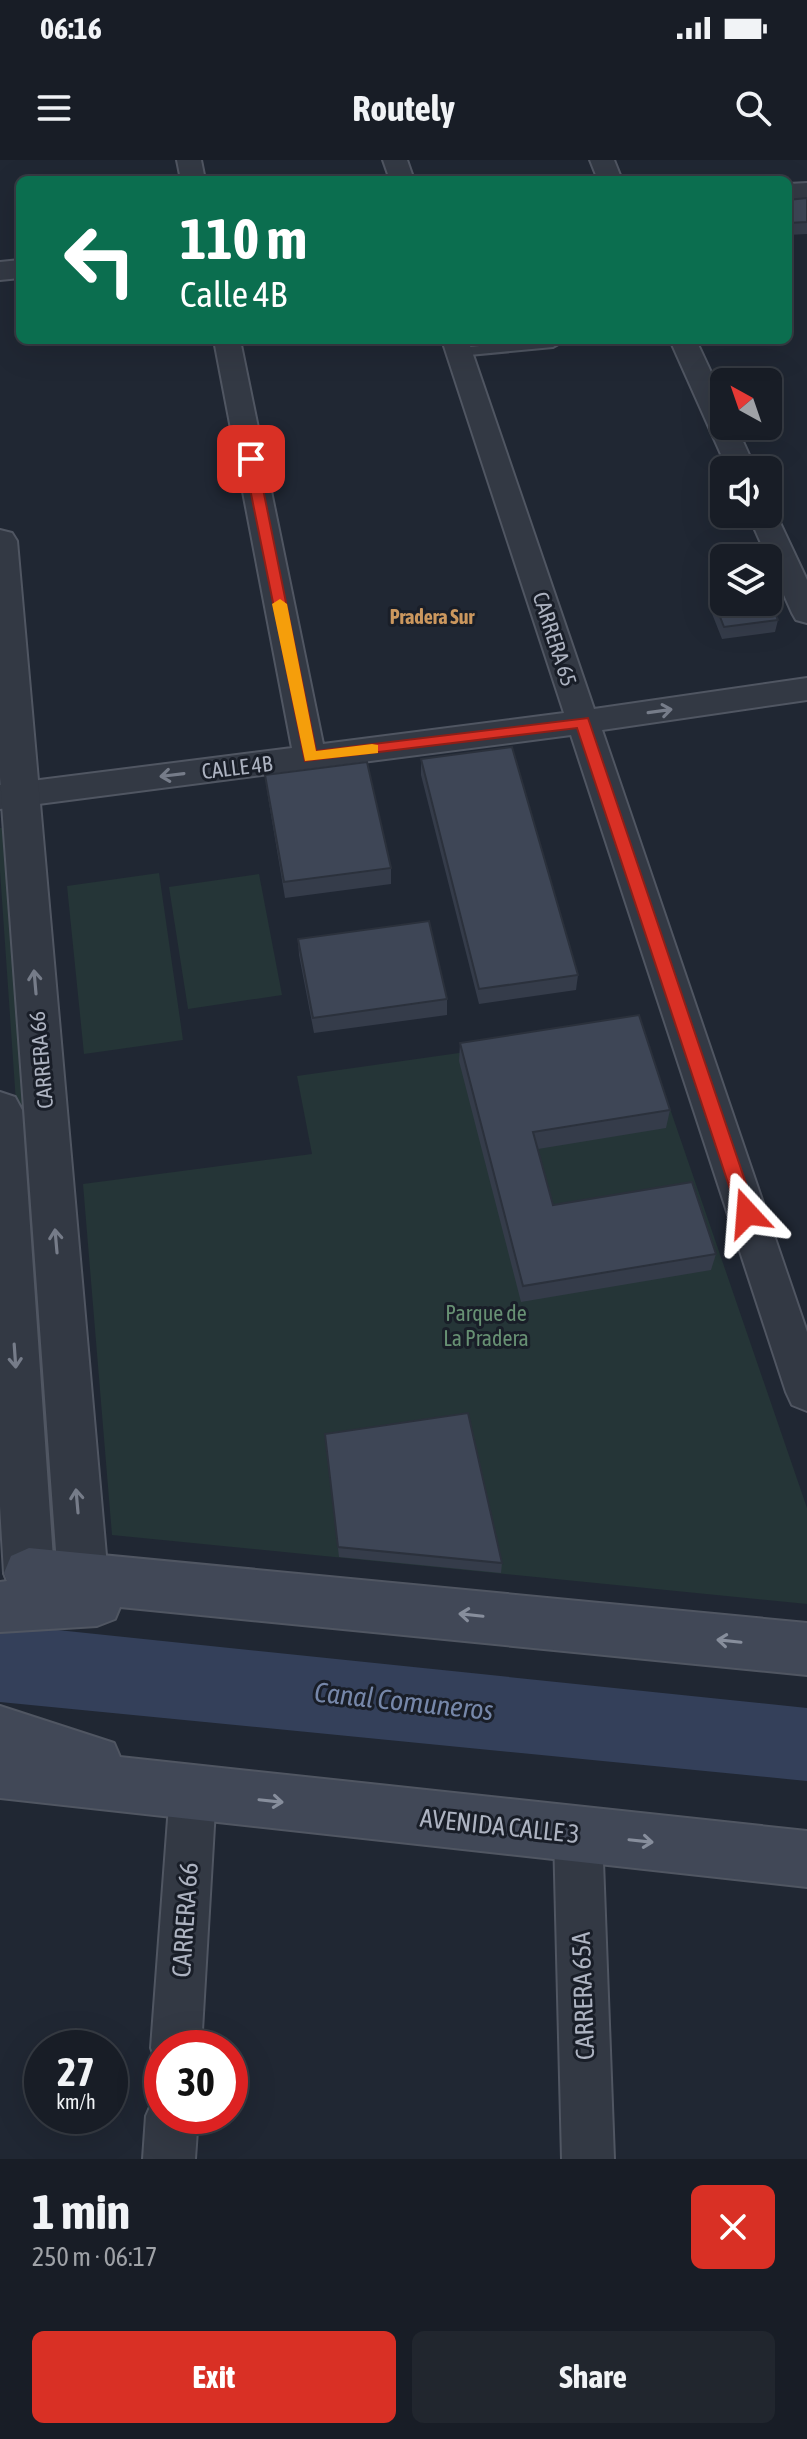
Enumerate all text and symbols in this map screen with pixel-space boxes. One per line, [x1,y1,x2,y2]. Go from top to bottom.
text: 06:16 [40,11,102,45]
icon: menu [32,86,76,130]
icon: search [731,86,775,130]
text: Routely [352,87,455,129]
text: 110 m [180,207,307,271]
icon: left [48,208,152,312]
text: Calle 4B [180,273,287,315]
north arrow [710,368,782,440]
map controls [710,368,782,616]
pin [217,425,285,493]
icon: arrive [229,437,273,481]
button: sound [710,456,782,528]
button: layers [710,544,782,616]
street label: CARRERA 65 [528,589,582,689]
district label: Pradera Sur [390,605,475,628]
one-way arrow [647,702,672,717]
street label: CALLE 4B [200,750,274,784]
one-way arrow [159,768,186,783]
one-way arrow [27,969,42,996]
street label: CARRERA 66 [24,1010,58,1110]
position arrow [705,1171,789,1255]
one-way arrow [48,1228,63,1255]
park label: Parque de La Pradera [443,1300,529,1351]
one-way arrow [8,1342,23,1369]
one-way arrow [69,1488,84,1515]
one-way arrow [458,1608,485,1623]
one-way arrow [716,1633,743,1648]
water label: Canal Comuneros [313,1676,495,1726]
one-way arrow [257,1793,284,1808]
street label: AVENIDA CALLE 3 [419,1803,581,1849]
one-way arrow [627,1833,654,1848]
street label: CARRERA 66 [166,1861,204,1979]
street label: CARRERA 65A [566,1931,600,2060]
speed limit sign: 30 [144,2030,248,2134]
text: 27 [57,2049,95,2094]
text: km/h [56,2090,96,2113]
text: 1 min [32,2184,130,2239]
button: close [691,2185,775,2269]
text: 250 m · 06:17 [32,2242,157,2272]
button: Exit [32,2331,396,2423]
button: Share [412,2331,775,2423]

